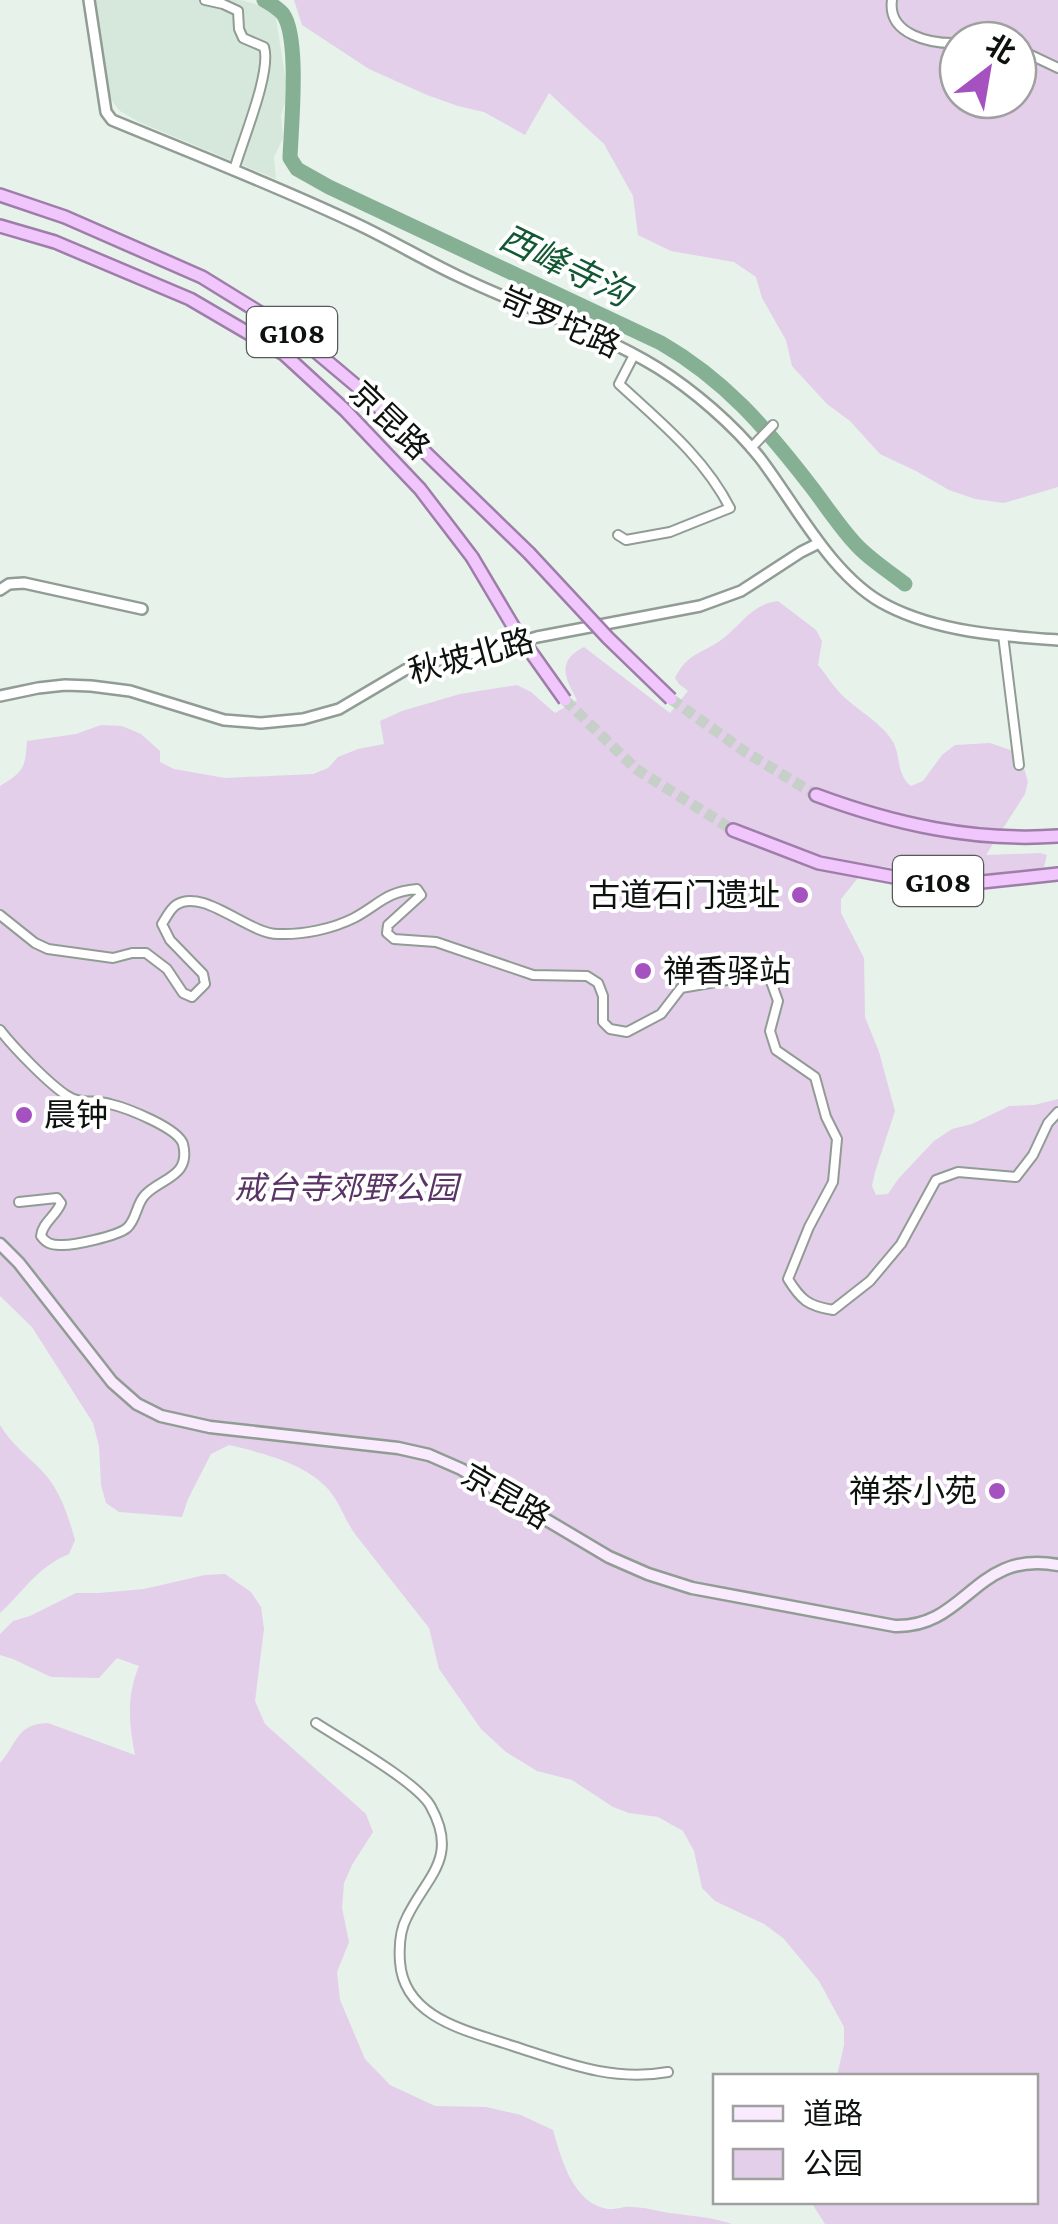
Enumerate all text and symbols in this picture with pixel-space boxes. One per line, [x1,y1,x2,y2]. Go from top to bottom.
north arrow [938,20,1038,120]
text: 北 [981,28,1021,70]
water label: 西峰寺沟 [494,218,640,316]
street label: 岢罗坨路 [494,280,626,364]
road number: G108 [247,307,337,357]
street label: 京昆路 [343,374,437,466]
street label: 秋坡北路 [405,622,537,690]
road number: G108 [893,856,983,906]
place label: 古道石门遗址 [588,877,780,913]
marker: 古道石门遗址 [789,884,811,906]
place label: 禅香驿站 [663,953,791,989]
marker: 禅香驿站 [632,960,654,982]
place label: 晨钟 [44,1097,108,1133]
marker: 晨钟 [13,1104,35,1126]
park label: 戒台寺郊野公园 [234,1170,462,1206]
street label: 京昆路 [455,1456,557,1536]
place label: 禅茶小苑 [849,1473,977,1509]
marker: 禅茶小苑 [986,1480,1008,1502]
legend [713,2074,1038,2204]
text: 道路 [803,2097,863,2130]
text: 公园 [803,2147,863,2180]

